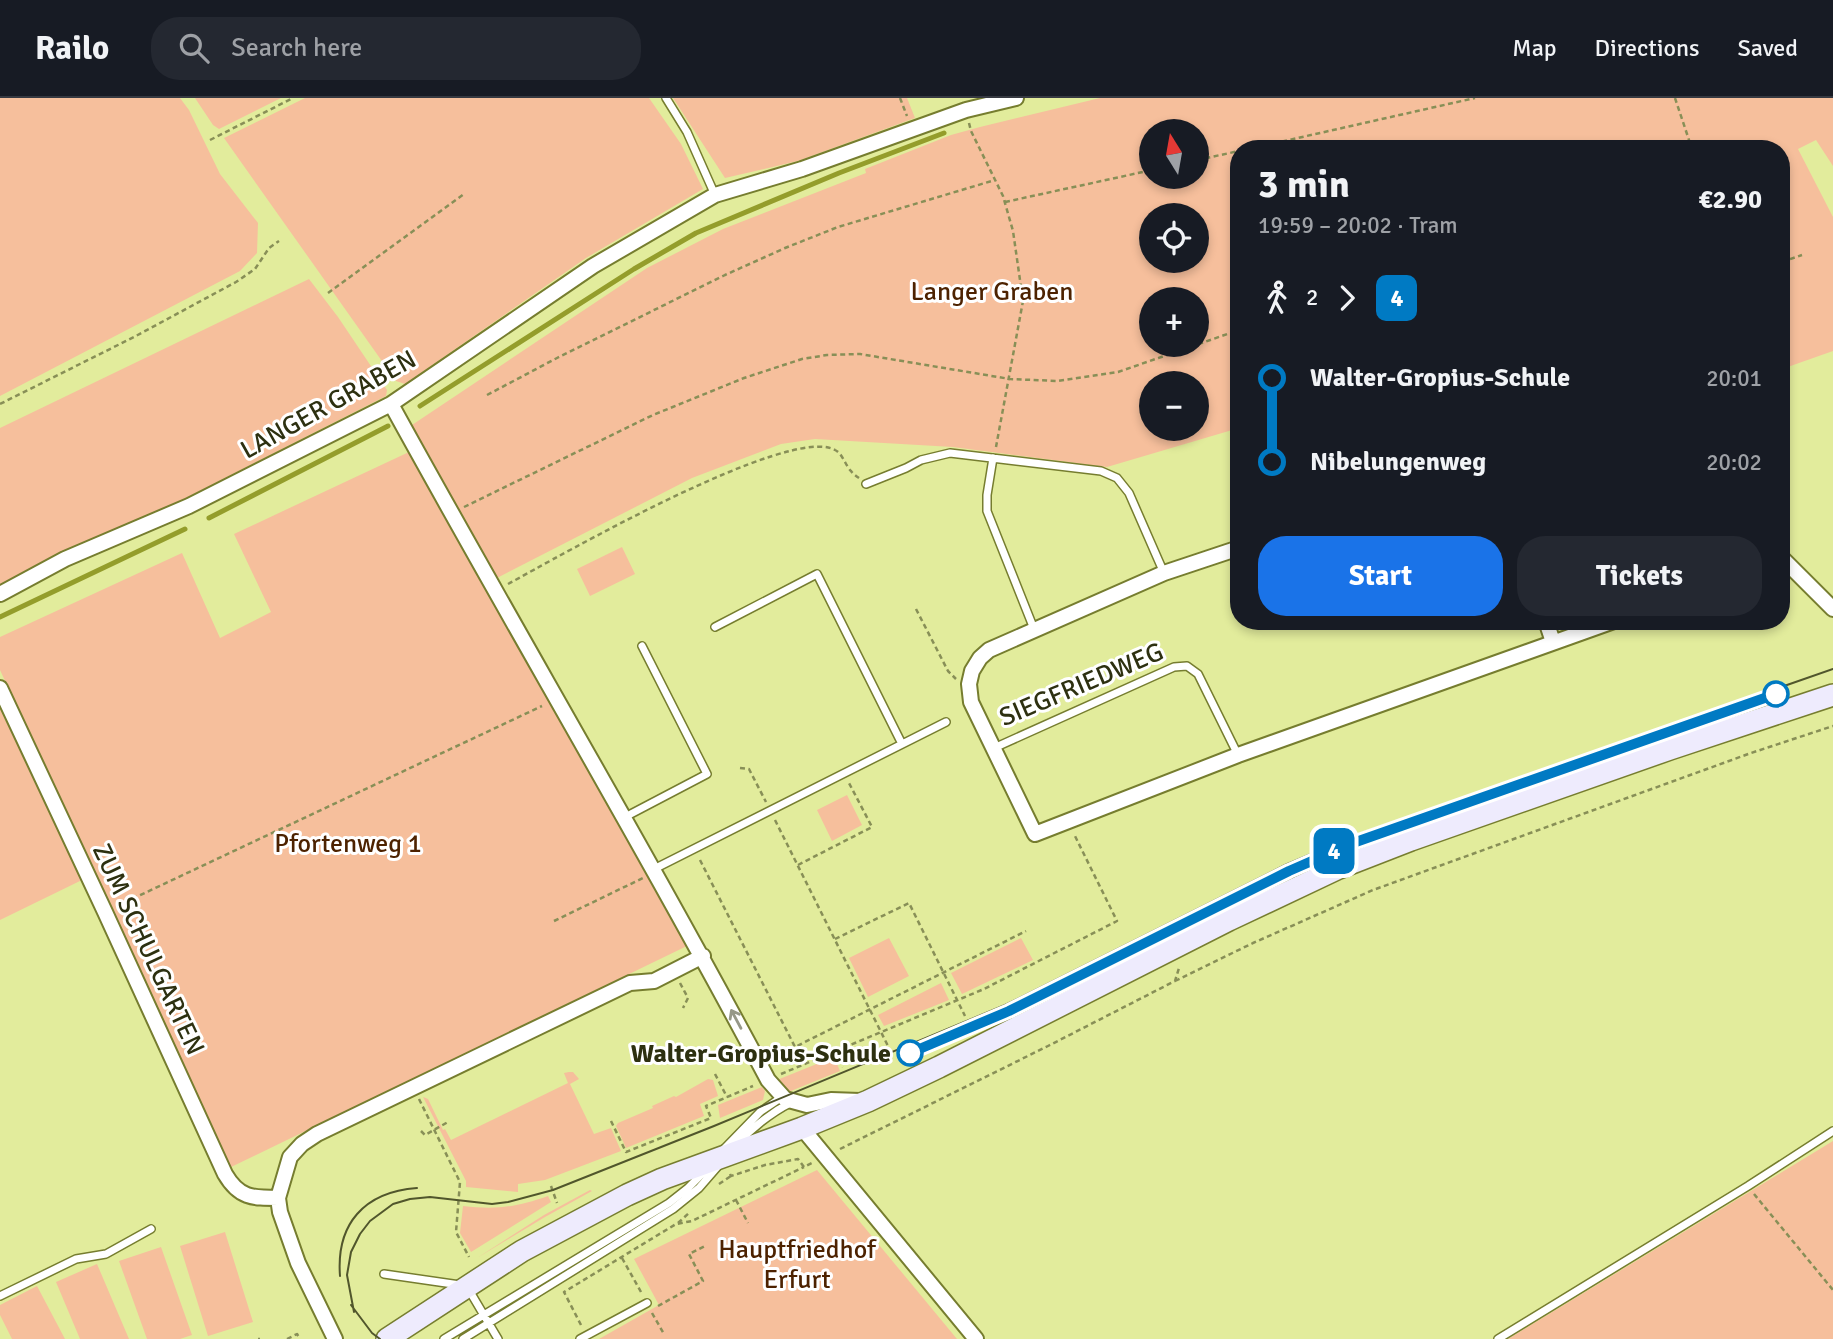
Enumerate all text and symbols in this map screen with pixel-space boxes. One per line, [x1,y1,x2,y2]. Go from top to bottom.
search box [151,17,641,80]
text: Railo [35,28,109,69]
icon: search [175,29,213,67]
text: Search here [231,32,362,64]
text: Map [1512,33,1557,63]
text: Directions [1595,33,1700,63]
text: Saved [1738,33,1798,63]
north arrow [1139,119,1209,189]
map controls [1139,119,1209,441]
text: 3 min [1258,161,1350,208]
text: €2.90 [1698,184,1762,216]
button: locate [1139,203,1209,273]
text: 19:59 – 20:02 · Tram [1258,211,1458,240]
park label: Langer Graben [911,276,1073,308]
icon: walk [1258,279,1296,317]
icon: forward [1328,279,1366,317]
text: 2 [1306,283,1318,312]
text: 4 [1390,283,1403,313]
button: + [1139,287,1209,357]
street label: LANGER GRABEN [235,343,422,466]
text: Walter-Gropius-Schule [1310,362,1570,394]
text: 20:01 [1706,364,1762,393]
button: − [1139,371,1209,441]
text: Nibelungenweg [1310,446,1486,478]
text: 20:02 [1706,448,1762,477]
button: Start [1258,536,1503,616]
button: Tickets [1517,536,1762,616]
street label: SIEGFRIEDWEG [995,636,1168,734]
unlabelled marker [1763,681,1789,707]
park label: Pfortenweg 1 [274,828,422,860]
line badge: 4 [1311,828,1357,874]
text: 4 [1328,836,1340,866]
street label: ZUM SCHULGARTEN [85,839,211,1060]
one-way arrow [729,1010,743,1030]
place label: Walter-Gropius-Schule [631,1038,891,1070]
marker: Walter-Gropius-Schule [897,1040,923,1066]
park label: Hauptfriedhof Erfurt [718,1234,877,1296]

